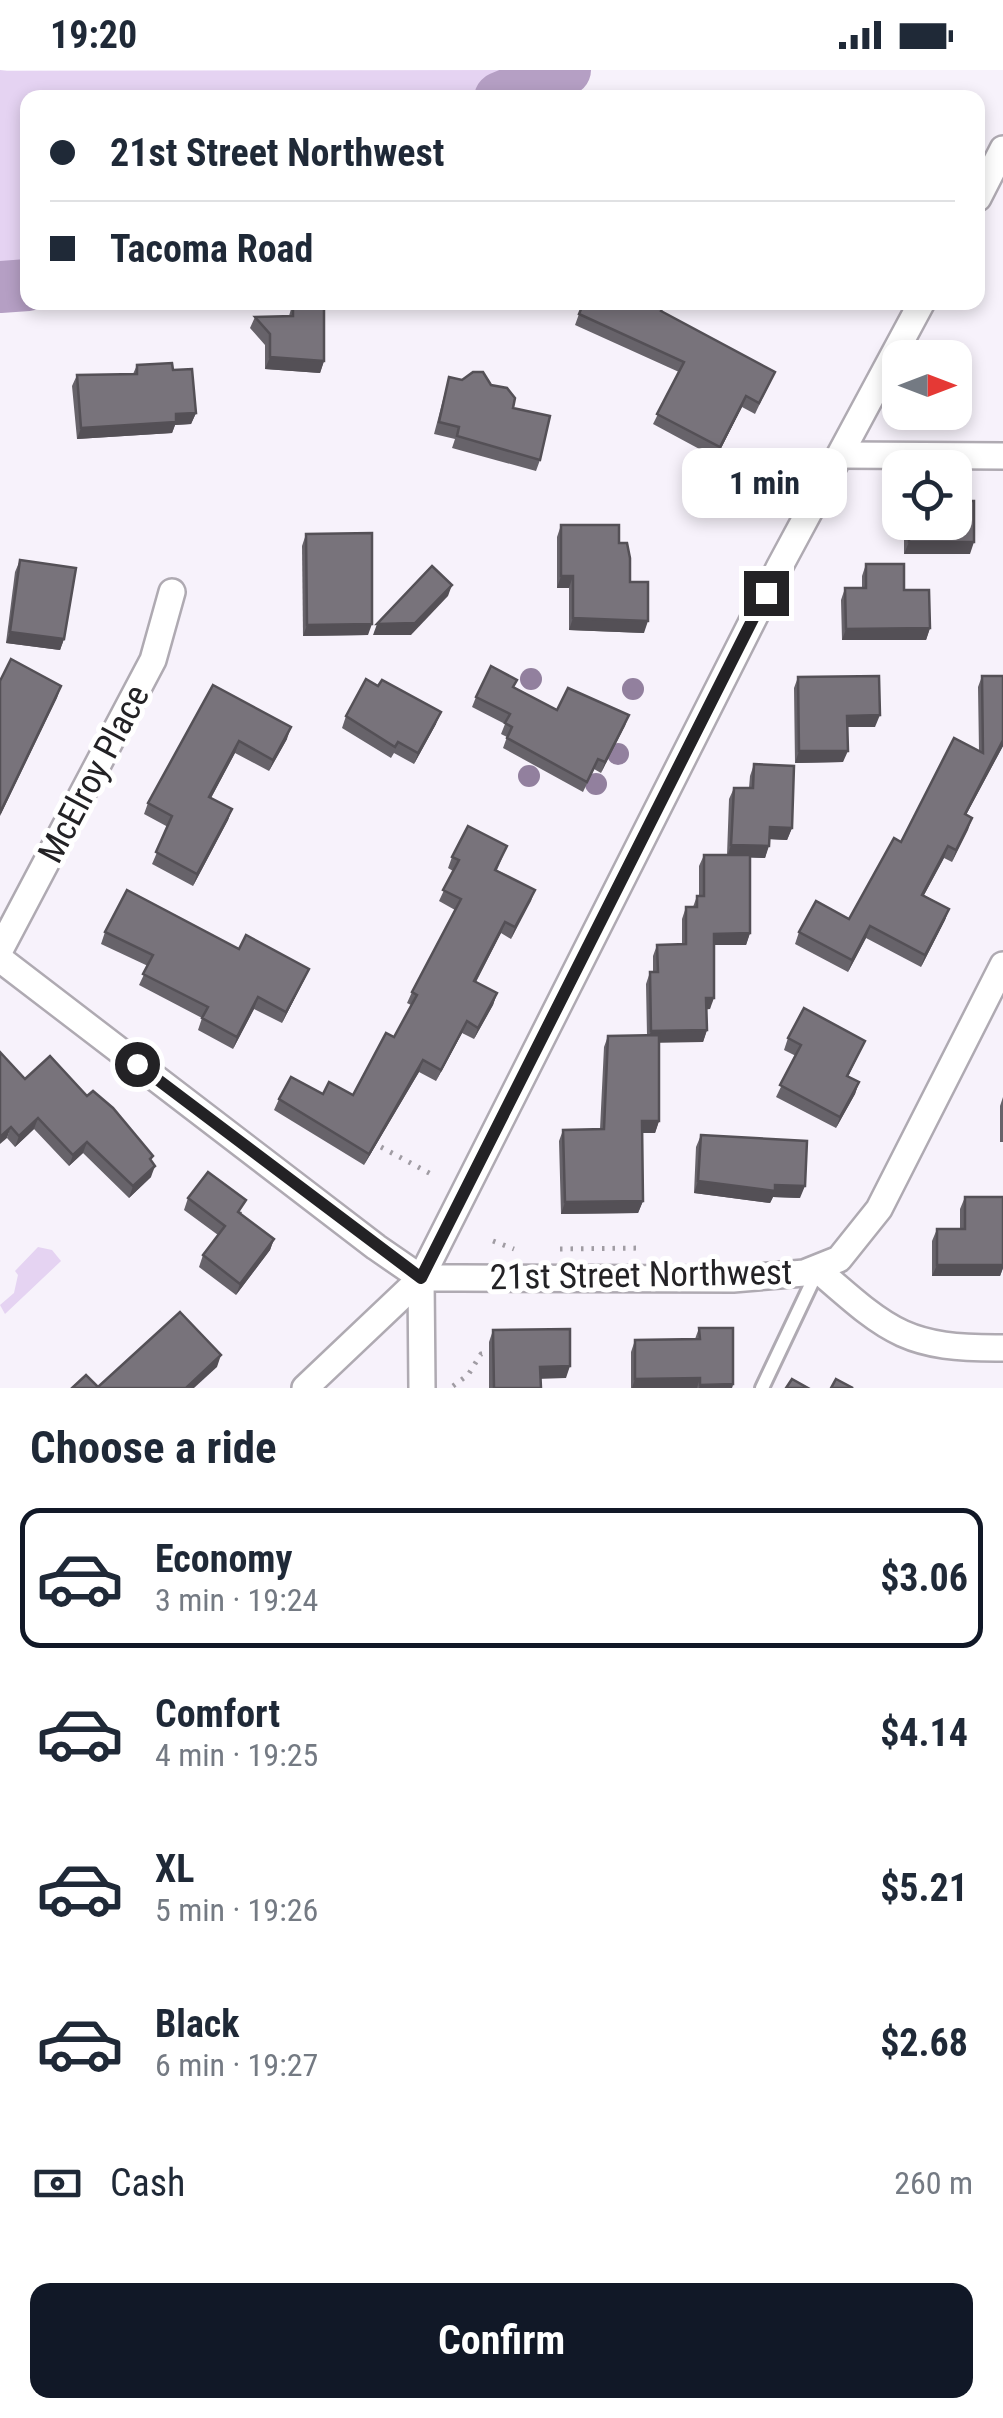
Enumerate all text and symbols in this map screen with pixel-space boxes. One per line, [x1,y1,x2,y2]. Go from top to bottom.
text: 19:20 [50,13,137,57]
text: 21st Street Northwest [110,131,444,175]
text: Tacoma Road [110,227,313,271]
north arrow [882,340,972,430]
map controls [882,340,972,540]
callout: 1 min [684,448,848,518]
button: locate [882,450,972,540]
text: 1 min [729,464,800,502]
route end [744,571,789,616]
street label: McElroy Place [30,678,158,870]
route start [115,1042,160,1087]
street label: 21st Street Northwest [489,1252,793,1298]
text: Choose a ride [30,1421,277,1474]
icon: car [35,1533,125,1623]
text: Economy [155,1537,292,1581]
text: $3.06 [880,1556,968,1600]
text: 3 min · 19:24 [155,1581,318,1619]
icon: car [35,1688,125,1778]
text: Comfort [155,1692,280,1736]
text: $4.14 [880,1711,968,1755]
text: 4 min · 19:25 [155,1736,318,1774]
icon: car [35,1843,125,1933]
text: XL [155,1847,194,1891]
text: $5.21 [880,1866,968,1910]
text: 5 min · 19:26 [155,1891,318,1929]
icon: car [35,1998,125,2088]
text: Black [155,2002,239,2046]
text: $2.68 [880,2021,968,2065]
text: 6 min · 19:27 [155,2046,318,2084]
icon: cash [30,2156,85,2211]
text: Cash [110,2161,185,2205]
text: 260 m [894,2164,973,2202]
button: Confirm [30,2283,973,2398]

